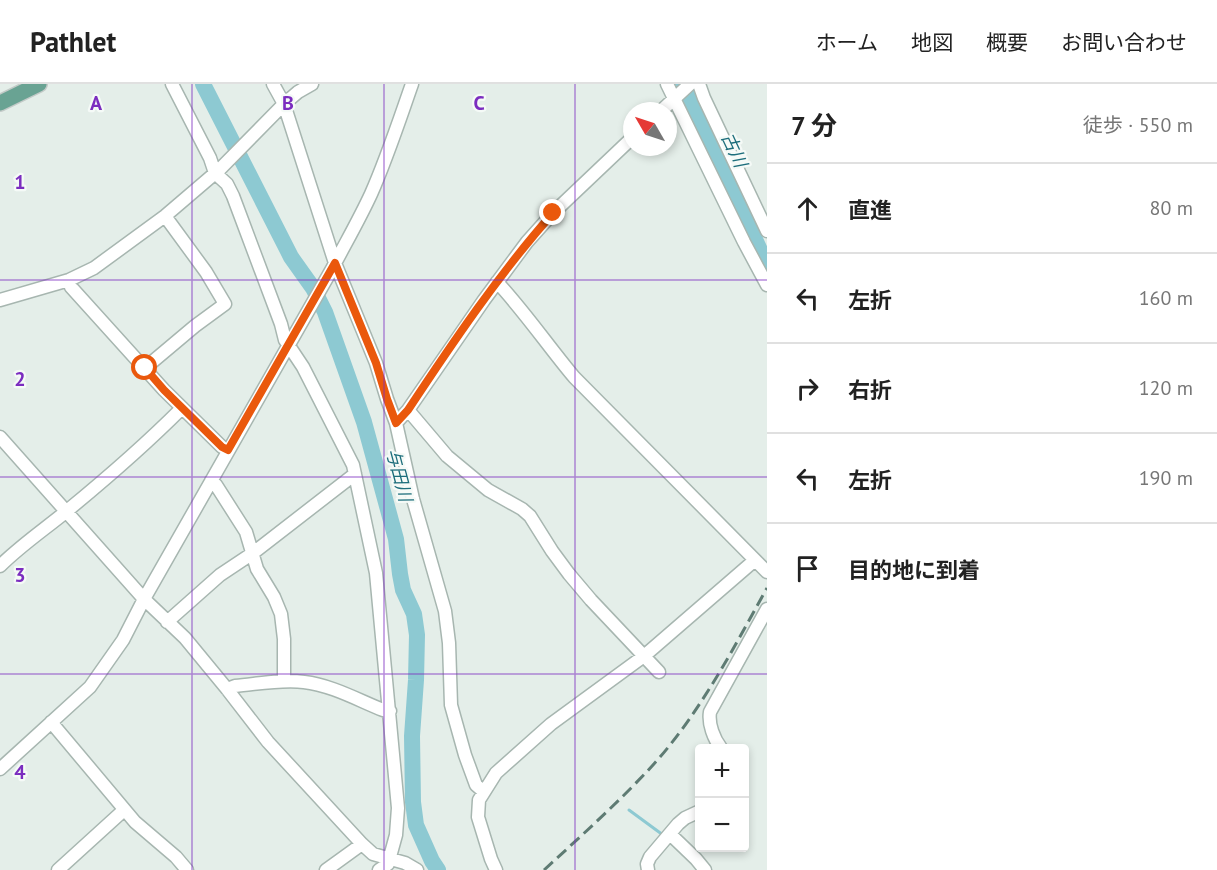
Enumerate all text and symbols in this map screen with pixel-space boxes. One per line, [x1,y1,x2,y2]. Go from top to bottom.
text: Pathlet [30,23,116,60]
text: ホーム [816,29,878,56]
text: 地図 [911,29,953,56]
text: 概要 [986,29,1028,56]
text: お問い合わせ [1061,29,1187,56]
text: A [90,90,103,116]
text: B [282,90,294,116]
text: C [473,90,485,116]
north arrow [623,102,677,156]
text: 7 分 [791,109,837,142]
text: 徒歩 · 550 m [1083,112,1193,138]
water label: 古川 [716,129,753,173]
text: 1 [14,169,26,195]
icon: ahead [791,192,824,225]
text: 80 m [1150,195,1193,221]
text: 直進 [848,196,892,224]
route end [539,199,565,225]
icon: left [791,282,824,315]
text: 160 m [1139,285,1193,311]
text: 左折 [848,286,892,314]
route start [131,354,157,380]
text: 2 [14,366,26,392]
icon: right [791,372,824,405]
text: 120 m [1139,375,1193,401]
text: 右折 [848,376,892,404]
water label: 与田川 [381,446,418,506]
icon: left [791,462,824,495]
text: 190 m [1139,465,1193,491]
text: 左折 [848,466,892,494]
icon: arrive [791,552,824,585]
text: 目的地に到着 [848,556,980,584]
text: 3 [14,562,26,588]
map controls [695,744,749,852]
button: + [695,744,749,798]
text: 4 [14,759,26,785]
button: − [695,798,749,852]

